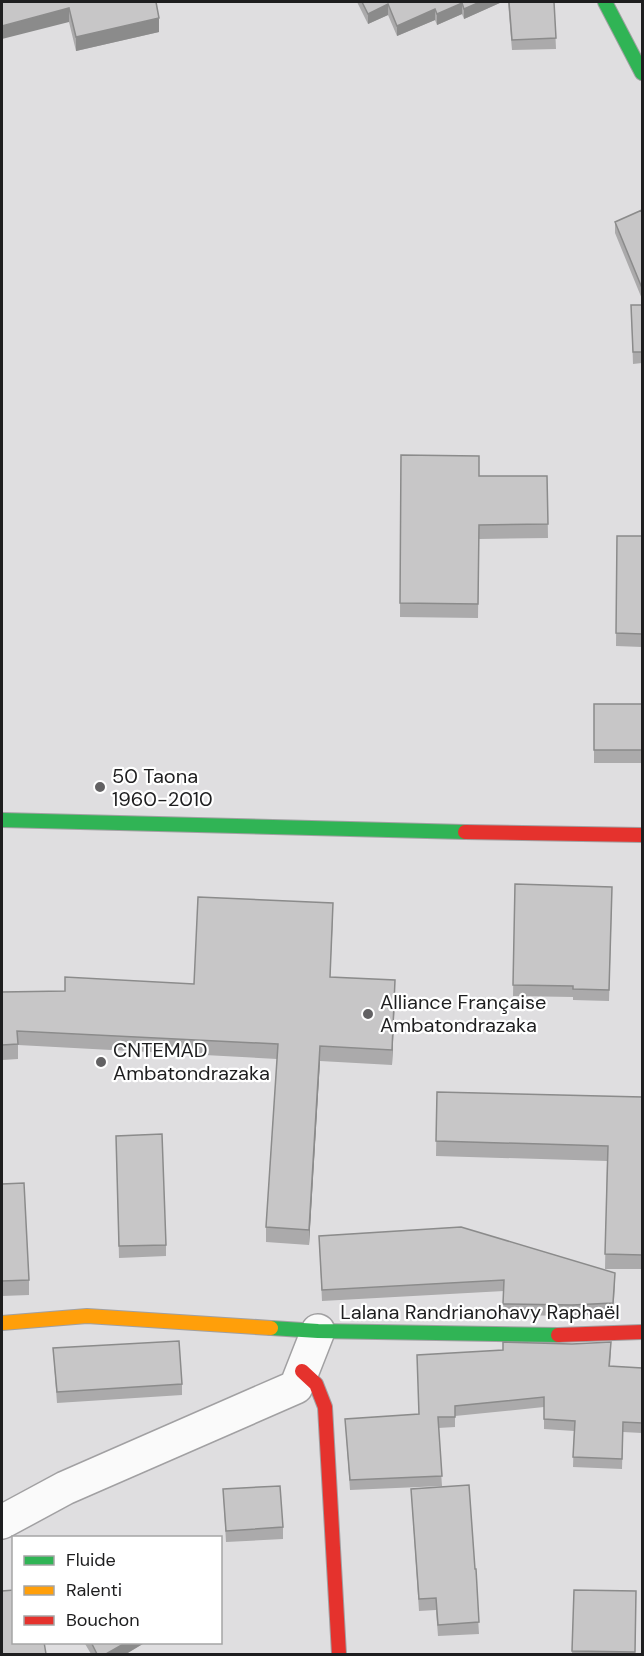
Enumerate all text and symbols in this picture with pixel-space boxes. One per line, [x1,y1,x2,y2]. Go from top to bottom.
place label: 50 Taona 1960-2010 [112,763,213,812]
marker: 50 Taona 1960-2010 [93,780,107,794]
place label: Alliance Française Ambatondrazaka [380,989,546,1038]
marker: Alliance Française Ambatondrazaka [361,1007,375,1021]
place label: CNTEMAD Ambatondrazaka [113,1037,270,1086]
marker: CNTEMAD Ambatondrazaka [94,1055,108,1069]
street label: Lalana Randrianohavy Raphaël [340,1299,620,1325]
legend [12,1536,222,1644]
text: Fluide [66,1548,116,1572]
text: Ralenti [66,1578,122,1602]
text: Bouchon [66,1608,140,1632]

